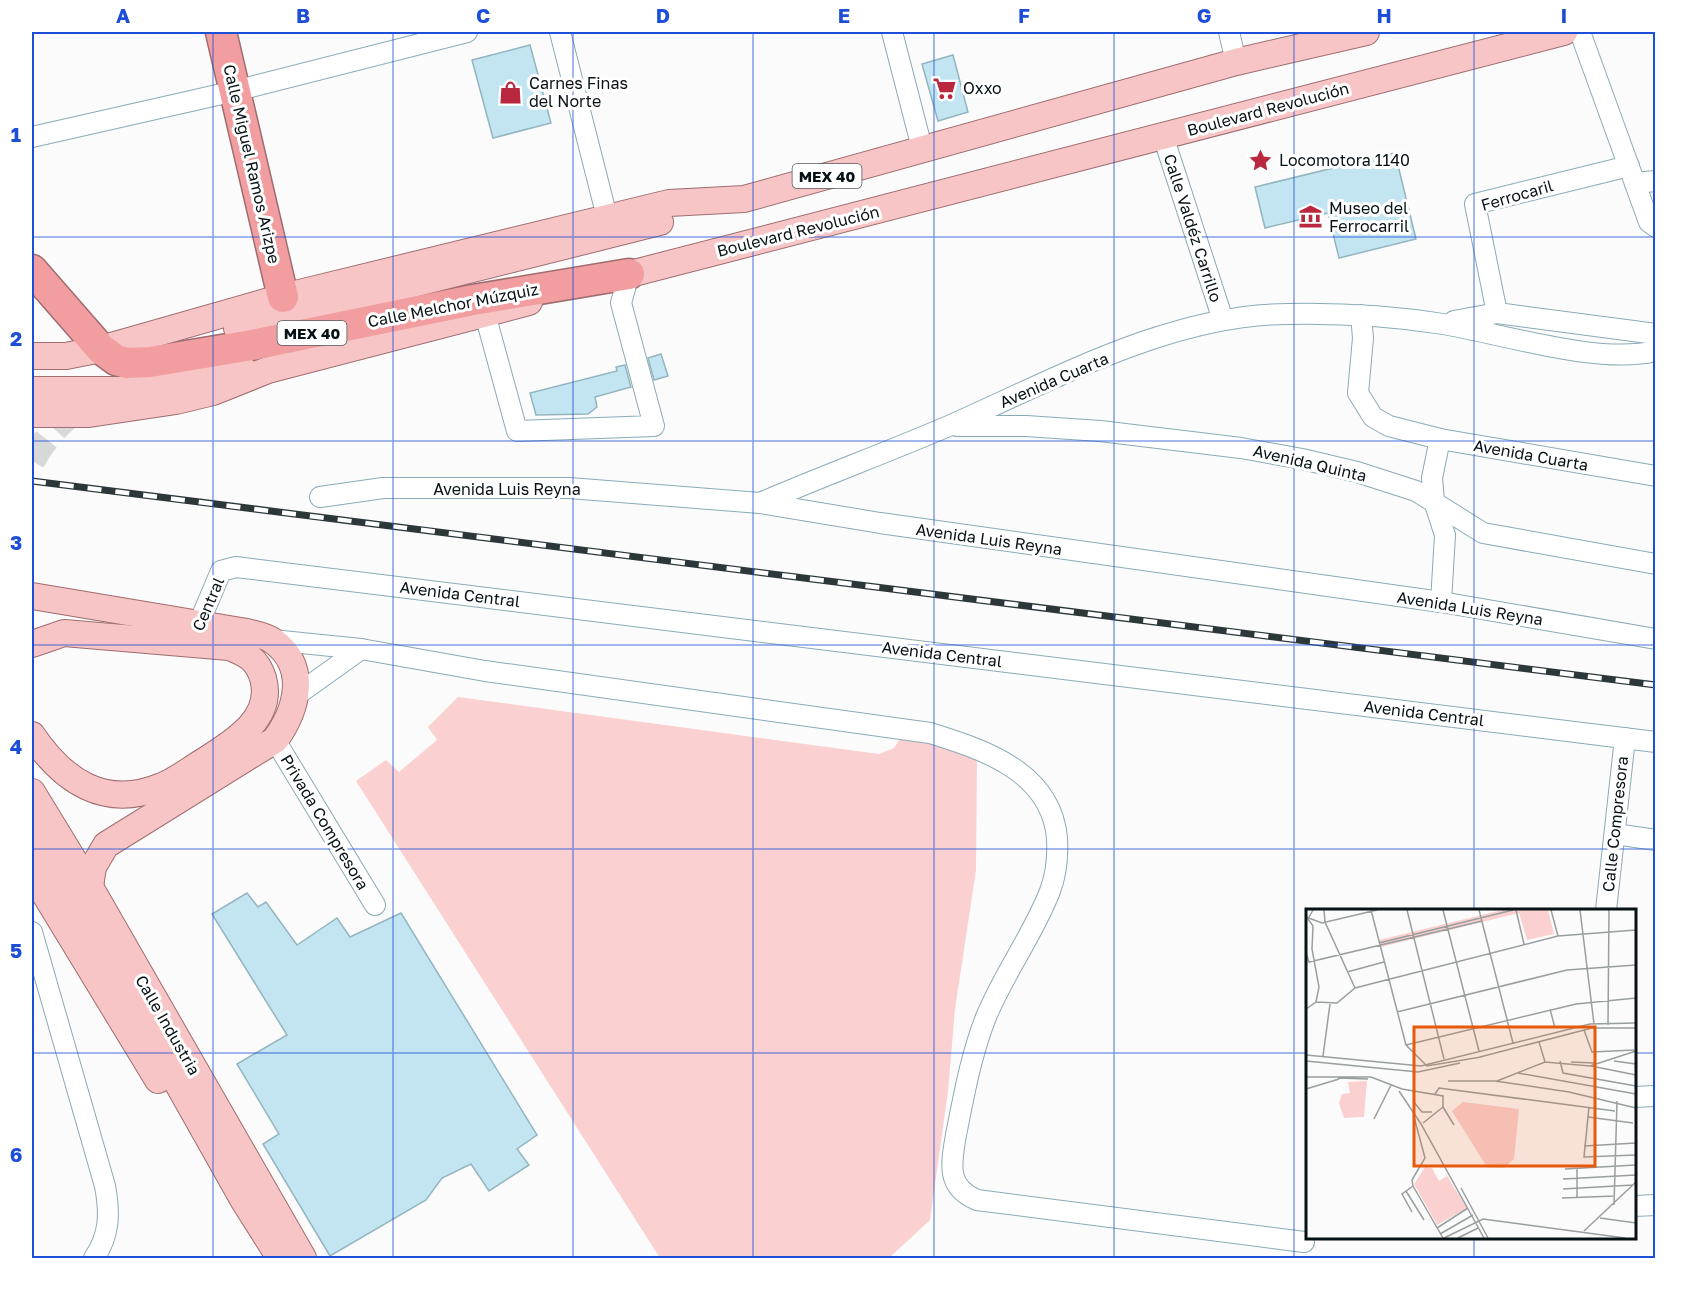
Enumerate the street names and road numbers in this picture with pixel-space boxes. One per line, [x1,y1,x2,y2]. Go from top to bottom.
street label: Calle Miguel Ramos Arizpe [219,62,285,266]
street label: Boulevard Revolución [1185,78,1351,140]
street label: Calle Valdéz Carrillo [1160,151,1226,305]
road number: MEX 40 [792,164,862,188]
street label: Ferrocaril [1479,175,1555,215]
street label: Boulevard Revolución [715,201,881,261]
street label: Calle Melchor Múzquiz [366,279,540,331]
road number: MEX 40 [278,321,346,345]
street label: Avenida Cuarta [997,348,1111,412]
street label: Avenida Cuarta [1472,435,1590,475]
street label: Avenida Quinta [1251,440,1369,486]
street label: Avenida Luis Reyna [433,479,581,499]
street label: Avenida Luis Reyna [915,519,1063,559]
street label: Central [188,574,228,634]
street label: Avenida Central [399,577,521,611]
street label: Avenida Luis Reyna [1396,587,1544,629]
street label: Avenida Central [881,637,1003,671]
street label: Avenida Central [1363,696,1485,730]
street label: Privada Compresora [277,751,373,893]
street label: Calle Compresora [1598,755,1632,893]
street label: Calle Industria [131,971,205,1079]

